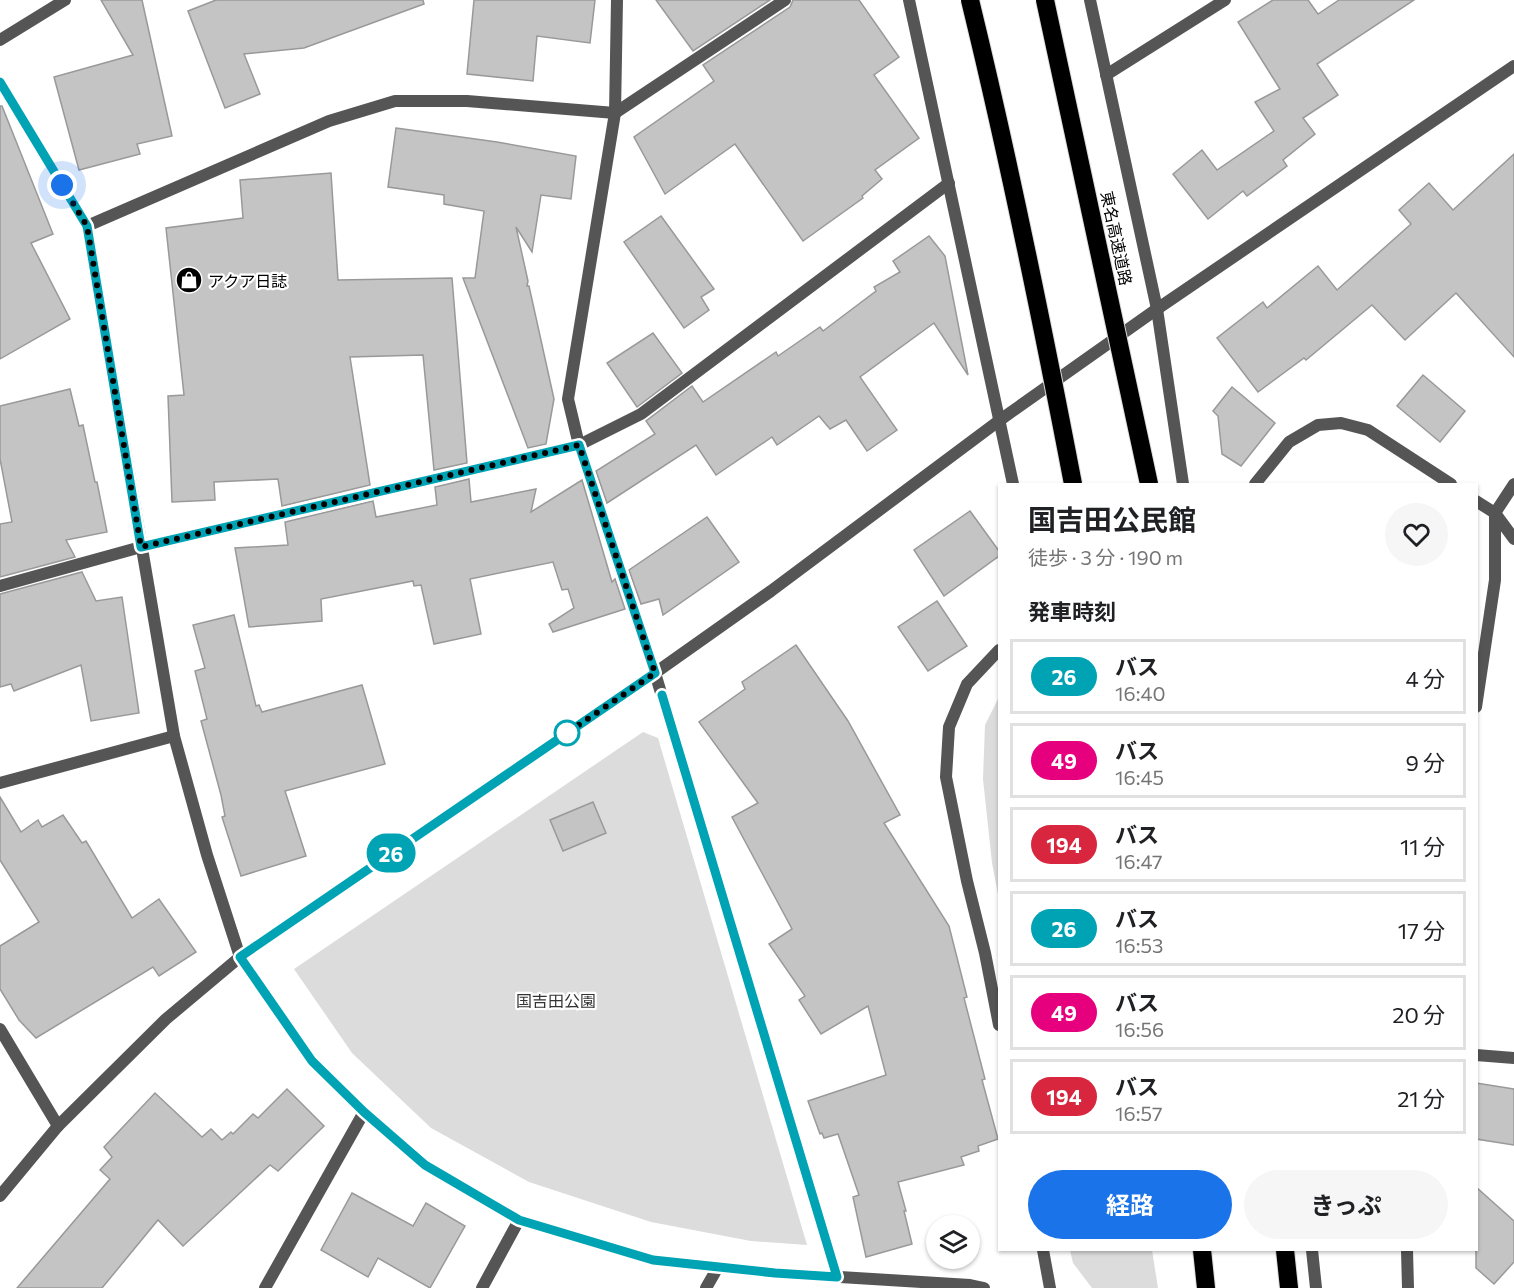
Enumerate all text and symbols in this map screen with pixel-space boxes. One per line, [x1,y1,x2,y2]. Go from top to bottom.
your location [47,170,77,200]
street label: 東名高速道路 [1098,189,1136,287]
shop icon: アクア日誌 [174,265,204,295]
place label: アクア日誌 [208,271,287,290]
text: 国吉田公民館 [1028,502,1196,536]
button: heart [1385,503,1448,566]
text: 徒歩 · 3 分 · 190 m [1028,545,1183,569]
text: 発車時刻 [1028,598,1116,625]
text: バス [1115,653,1159,680]
text: 26 [1052,664,1076,689]
text: 4 分 [1406,665,1445,692]
text: 16:40 [1115,681,1165,705]
unlabelled marker [554,720,580,746]
text: バス [1115,737,1159,764]
text: 49 [1051,748,1077,773]
text: 9 分 [1405,749,1445,776]
text: 16:45 [1115,765,1164,789]
text: バス [1115,821,1159,848]
text: 194 [1046,832,1082,857]
text: 11 分 [1400,833,1445,860]
line badge: 26 [364,834,418,872]
text: 26 [379,841,403,866]
text: 16:47 [1115,849,1163,873]
text: バス [1115,905,1159,932]
text: 26 [1052,916,1076,941]
text: 17 分 [1398,917,1445,944]
text: 16:53 [1115,933,1163,957]
text: バス [1115,989,1159,1016]
park label: 国吉田公園 [516,991,596,1010]
text: 49 [1051,1000,1077,1025]
text: 20 分 [1392,1001,1445,1028]
text: 16:56 [1115,1017,1164,1041]
text: バス [1115,1073,1159,1100]
text: 194 [1046,1084,1082,1109]
text: 21 分 [1397,1085,1445,1112]
text: 16:57 [1115,1101,1162,1125]
button: 経路 [1028,1170,1232,1239]
button: きっぷ [1244,1170,1448,1239]
map controls [926,1215,980,1269]
button: layers [926,1215,980,1269]

